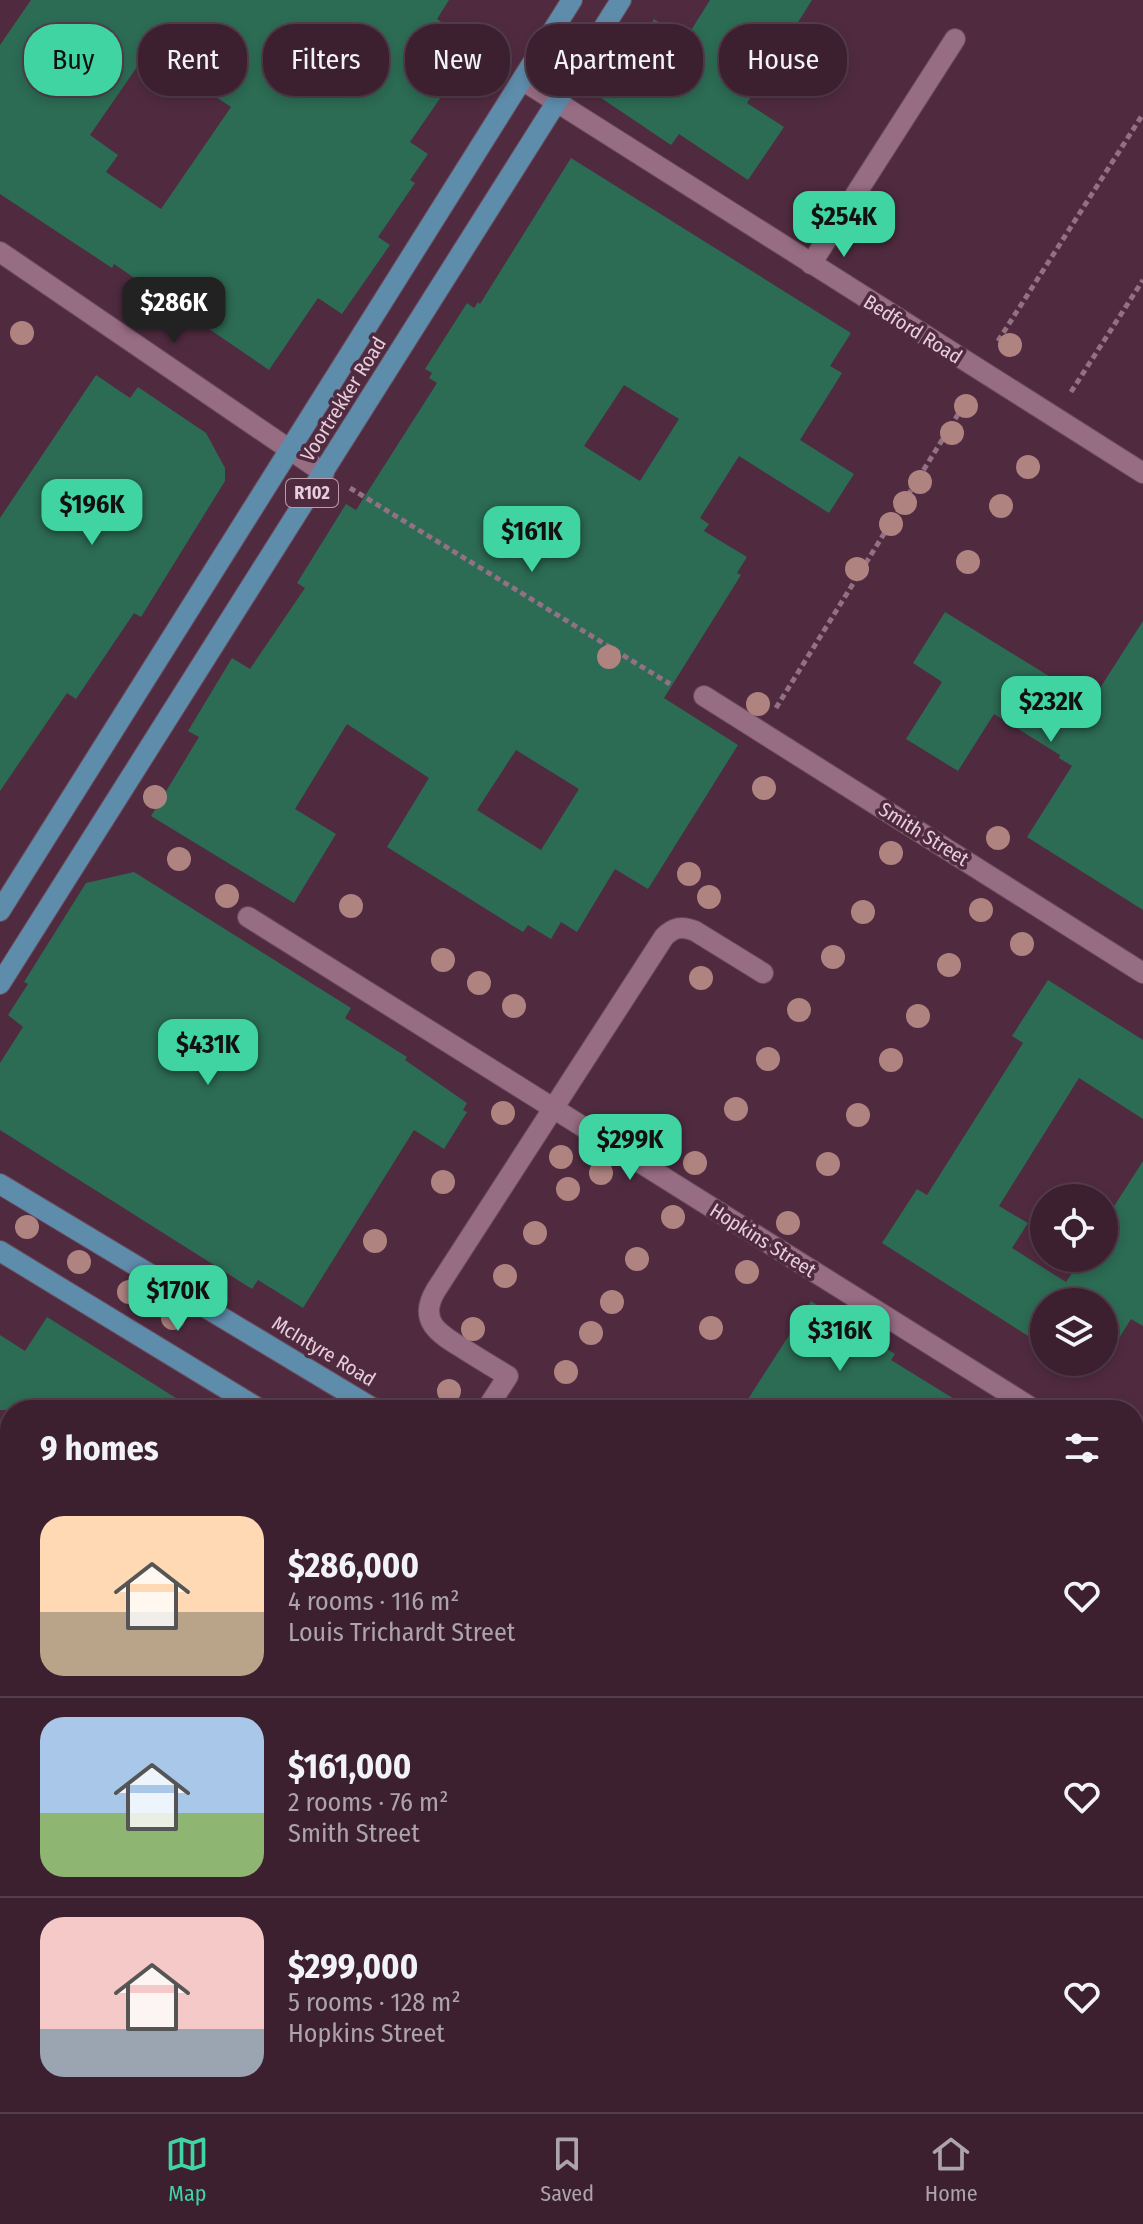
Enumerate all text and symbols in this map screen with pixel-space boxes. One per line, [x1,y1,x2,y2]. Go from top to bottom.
chip: Buy [24,24,122,96]
chip: Rent [138,24,247,96]
chip: Filters [263,24,389,96]
chip: New [405,24,510,96]
chip: Apartment [526,24,703,96]
chip: House [719,24,847,96]
pin: $254K [788,191,900,259]
text: $254K [811,201,877,232]
pin: $286K [118,277,230,345]
text: $286K [140,287,208,318]
street label: Bedford Road [859,289,967,369]
street label: Voortrekker Road [295,332,391,466]
pin: $196K [36,479,148,547]
road number: R102 [286,479,338,507]
text: $196K [59,489,125,520]
pin: $161K [476,506,588,574]
text: $161K [501,516,563,547]
pin: $232K [995,676,1107,744]
text: $232K [1019,686,1083,717]
street label: Smith Street [875,797,974,871]
pin: $431K [152,1019,264,1087]
text: $431K [176,1029,240,1060]
pin: $299K [574,1114,686,1182]
text: $299K [597,1124,663,1155]
map controls [1030,1184,1118,1376]
button: locate [1030,1184,1118,1272]
street label: Hopkins Street [705,1198,821,1282]
pin: $170K [122,1265,234,1333]
text: $170K [146,1275,210,1306]
button: layers [1030,1288,1118,1376]
pin: $316K [784,1305,896,1373]
street label: McIntyre Road [268,1311,380,1391]
text: $316K [808,1315,872,1346]
icon: filters [1060,1426,1104,1470]
text: 9 homes [40,1428,159,1469]
text: $286,000 [288,1545,419,1586]
icon: home [104,1548,200,1644]
icon: heart [1060,1574,1104,1618]
text: 4 rooms · 116 m² [288,1586,459,1617]
text: Louis Trichardt Street [288,1617,515,1648]
text: $161,000 [288,1746,411,1787]
icon: home [104,1749,200,1845]
icon: heart [1060,1775,1104,1819]
text: 2 rooms · 76 m² [288,1787,448,1818]
text: Smith Street [288,1818,420,1849]
text: $299,000 [288,1946,418,1987]
icon: home [104,1949,200,2045]
icon: heart [1060,1975,1104,2019]
text: 5 rooms · 128 m² [288,1987,461,2018]
text: Hopkins Street [288,2018,445,2049]
tab: Map [165,2132,209,2207]
tab: Saved [540,2132,594,2207]
tab: Home [925,2132,978,2207]

